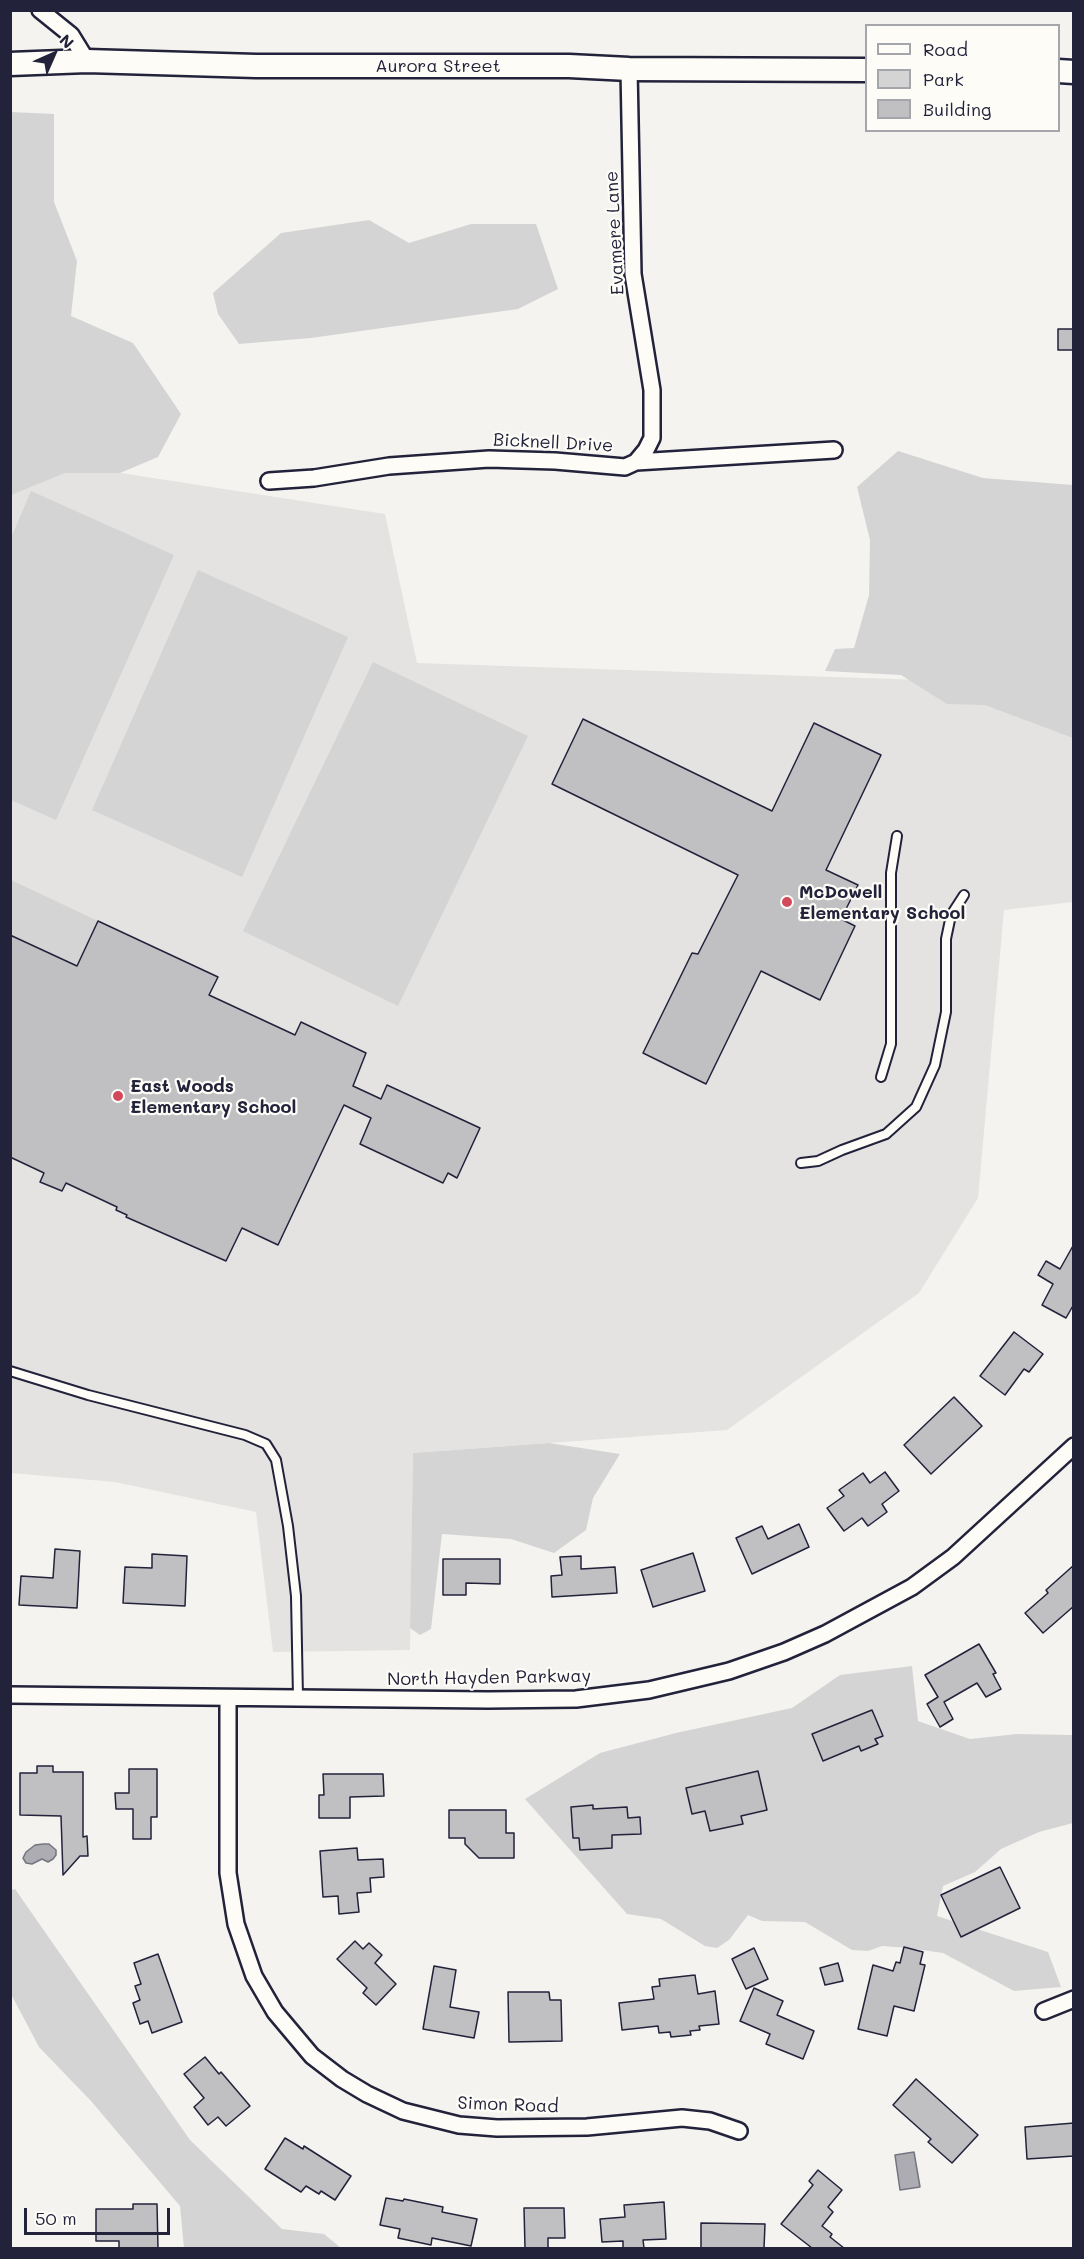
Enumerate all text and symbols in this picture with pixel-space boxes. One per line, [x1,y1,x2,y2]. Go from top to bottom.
north arrow [24,24,84,84]
legend [865,24,1060,132]
text: N [55,29,79,53]
text: Road [923,37,968,61]
street label: Aurora Street [375,55,501,77]
text: Park [923,67,964,91]
text: Building [923,97,991,121]
street label: Evamere Lane [601,170,629,296]
street label: Bicknell Drive [492,429,614,457]
place label: McDowell Elementary School [799,881,965,924]
marker: McDowell Elementary School [780,895,794,909]
place label: East Woods Elementary School [130,1075,296,1118]
marker: East Woods Elementary School [111,1089,125,1103]
street label: North Hayden Parkway [387,1665,591,1691]
street label: Simon Road [457,2092,559,2118]
scale bar [27,2196,172,2234]
text: 50 m [35,2206,77,2230]

